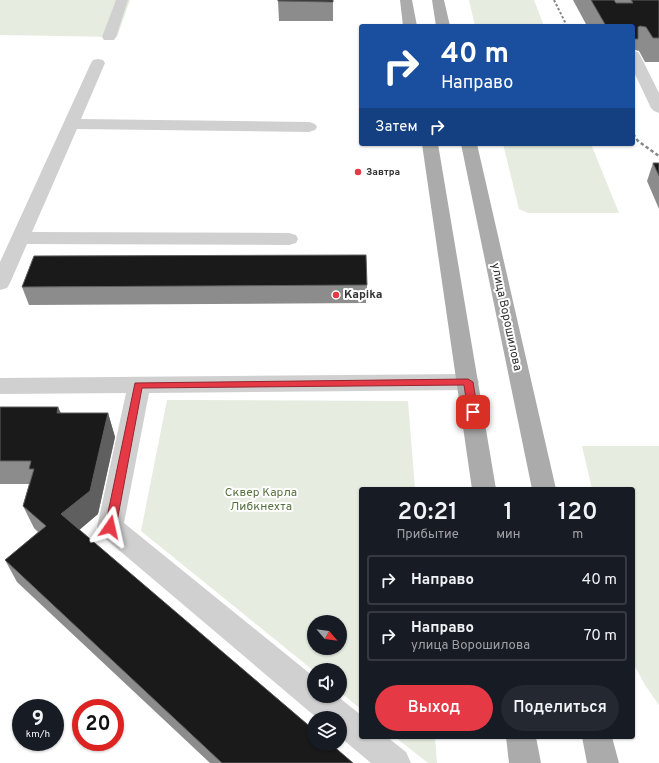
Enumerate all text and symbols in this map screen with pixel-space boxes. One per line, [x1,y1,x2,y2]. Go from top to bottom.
text: 40 m [441,37,509,73]
icon: right [375,40,427,92]
text: Направо [441,72,513,95]
icon: right [426,116,448,138]
text: Затем [375,118,418,137]
place label: Завтра [366,166,400,179]
marker: Завтра [353,167,363,177]
street label: улица Ворошилова [487,262,525,372]
place label: Kapika [344,287,382,303]
marker: Kapika [331,290,341,300]
pin [456,395,490,429]
icon: arrive [462,401,484,423]
park label: Сквер Карла Либкнехта [225,485,297,515]
text: 20:21 [398,498,458,528]
text: 1 [504,498,513,528]
text: 120 [558,498,598,528]
position arrow [89,506,131,548]
text: Прибытие [396,527,459,543]
text: мин [496,527,520,543]
text: m [572,527,583,543]
icon: right [377,569,399,591]
text: Направо [411,571,474,590]
text: 40 m [582,571,617,590]
north arrow [307,615,347,655]
map controls [307,615,347,751]
text: Направо [411,619,474,638]
icon: right [377,625,399,647]
text: 70 m [584,627,617,646]
text: улица Ворошилова [411,638,530,654]
button: sound [307,663,347,703]
button: Выход [375,685,493,731]
button: Поделиться [501,685,619,731]
speed limit sign: 20 [72,699,124,751]
text: 9 [32,707,44,733]
button: layers [307,711,347,751]
text: km/h [26,728,50,741]

